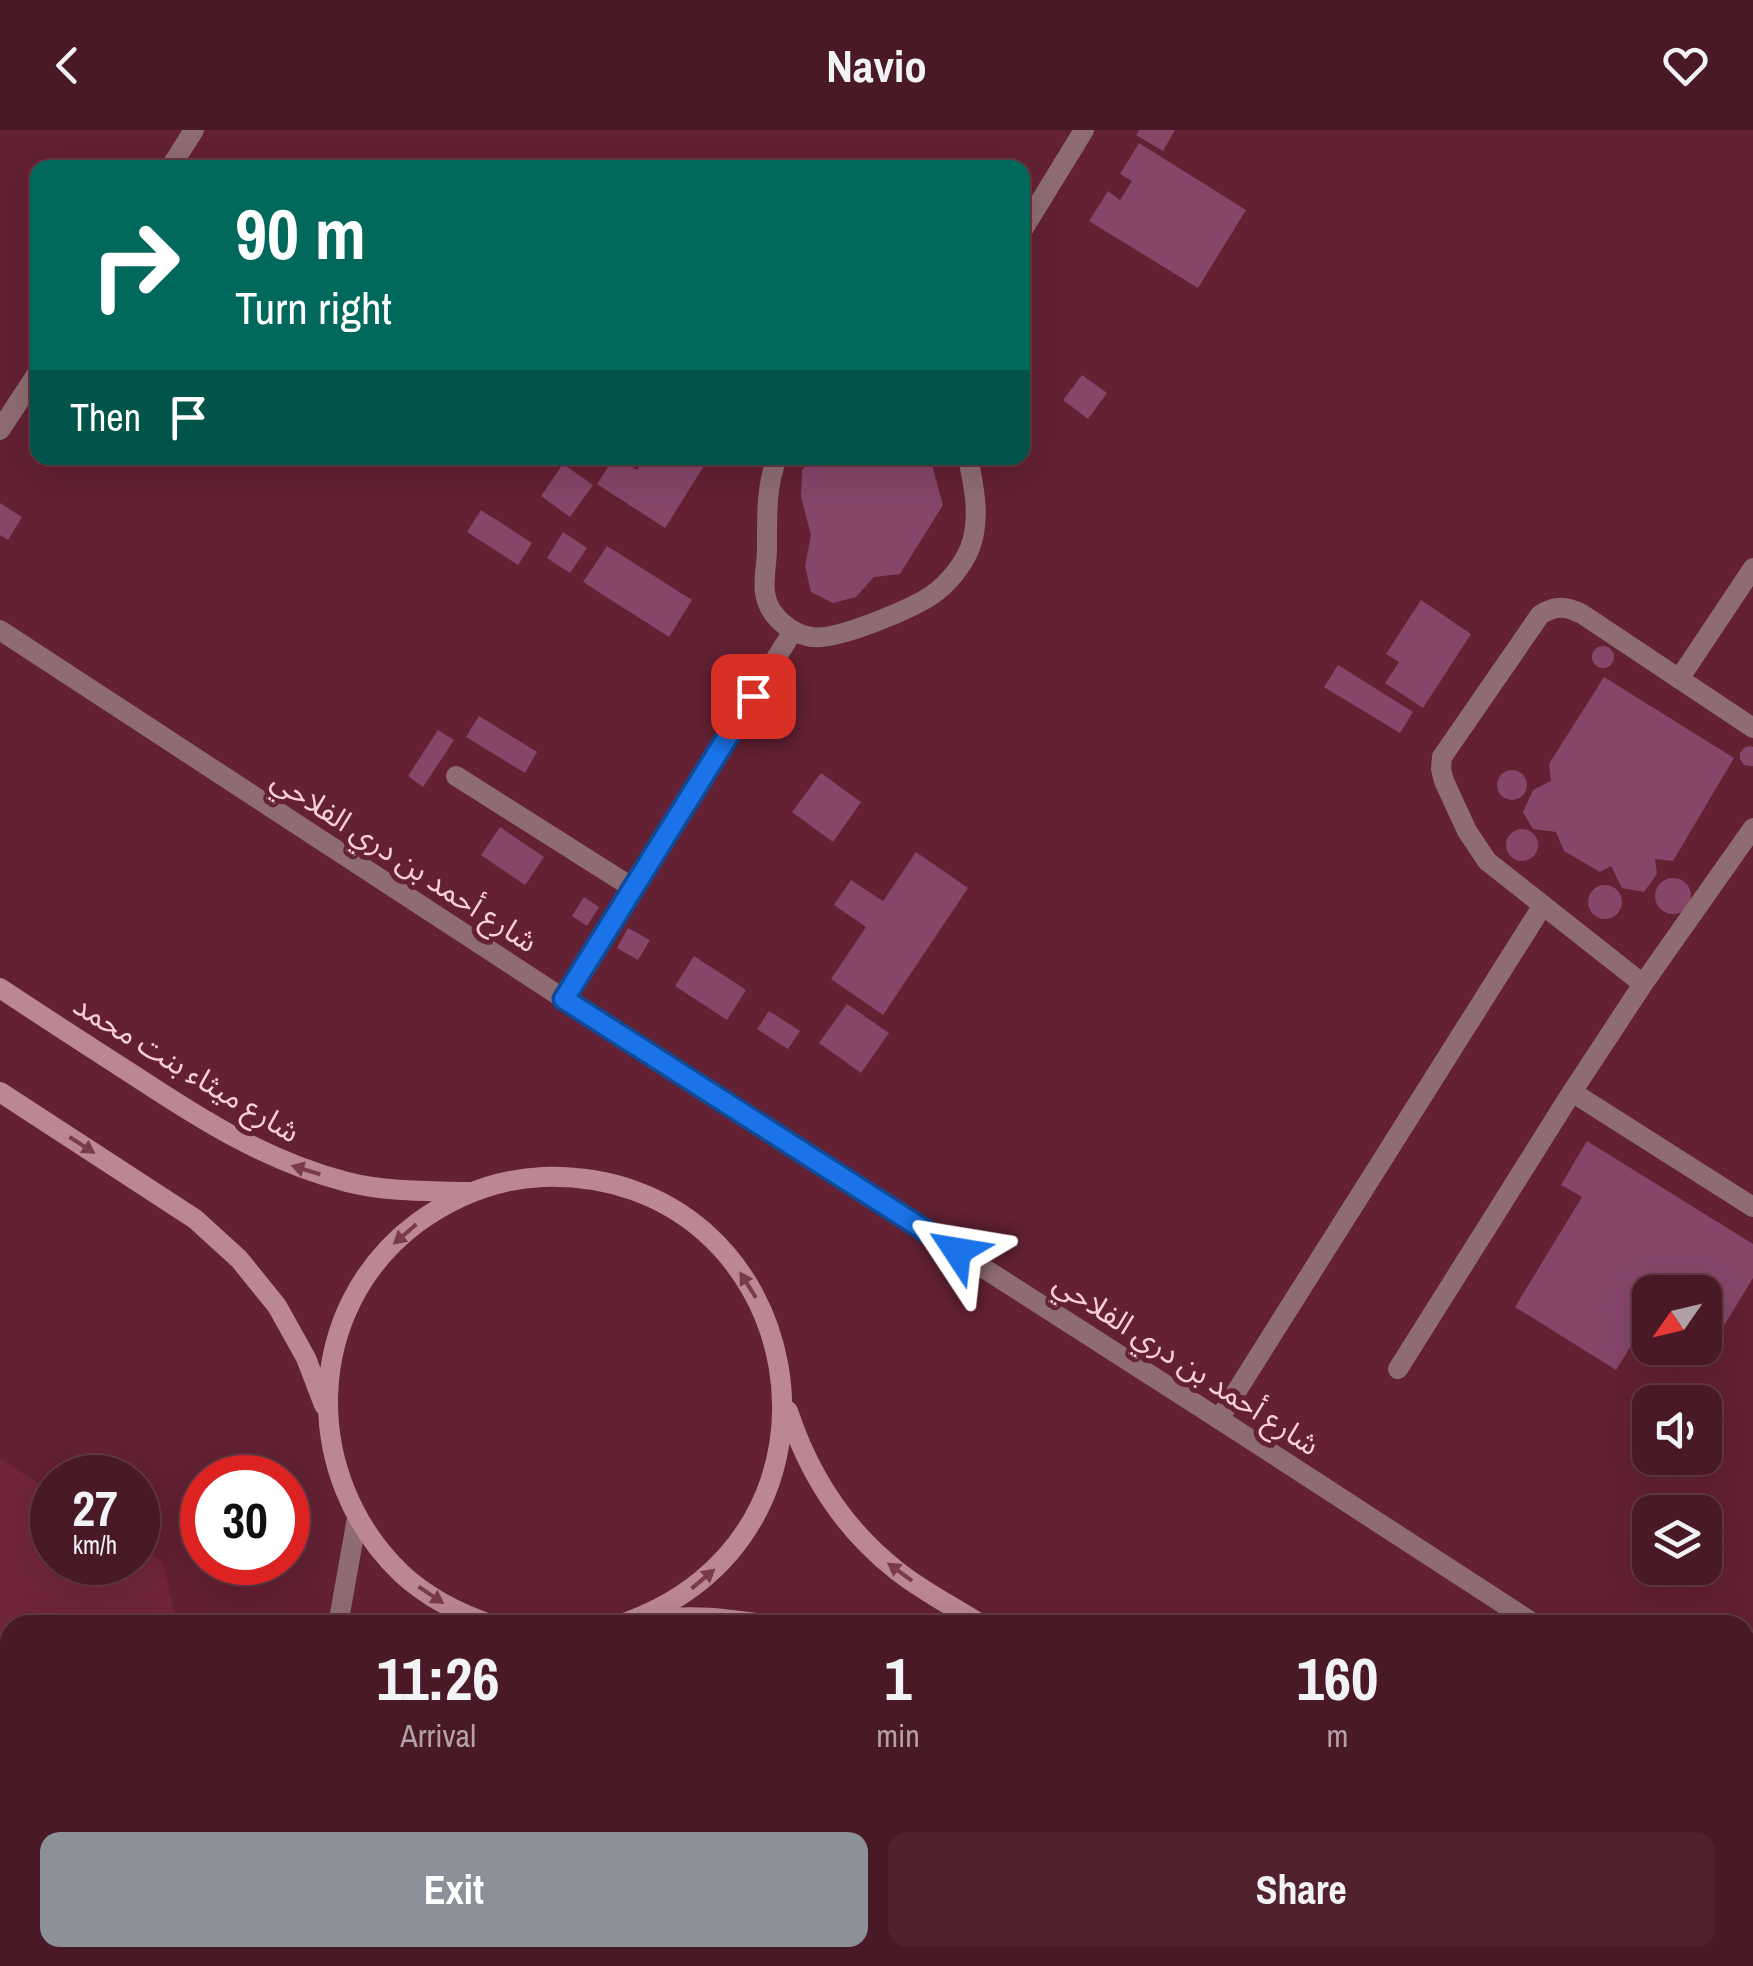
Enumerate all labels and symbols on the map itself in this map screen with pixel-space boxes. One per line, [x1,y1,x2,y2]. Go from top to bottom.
pin [711,654,796,739]
street label: شارع أحمد بن دري الفلاحي [262,759,546,964]
street label: شارع ميثاء بنت محمد [65,985,308,1154]
one-way arrow [68,1135,96,1153]
one-way arrow [290,1162,320,1177]
position arrow [905,1199,1009,1303]
one-way arrow [393,1222,418,1244]
street label: شارع أحمد بن دري الفلاحي [1044,1262,1328,1467]
one-way arrow [739,1271,757,1299]
north arrow [1632,1275,1722,1365]
speed limit sign: 30 [180,1455,310,1585]
one-way arrow [887,1563,913,1582]
one-way arrow [690,1569,715,1590]
one-way arrow [417,1585,444,1603]

